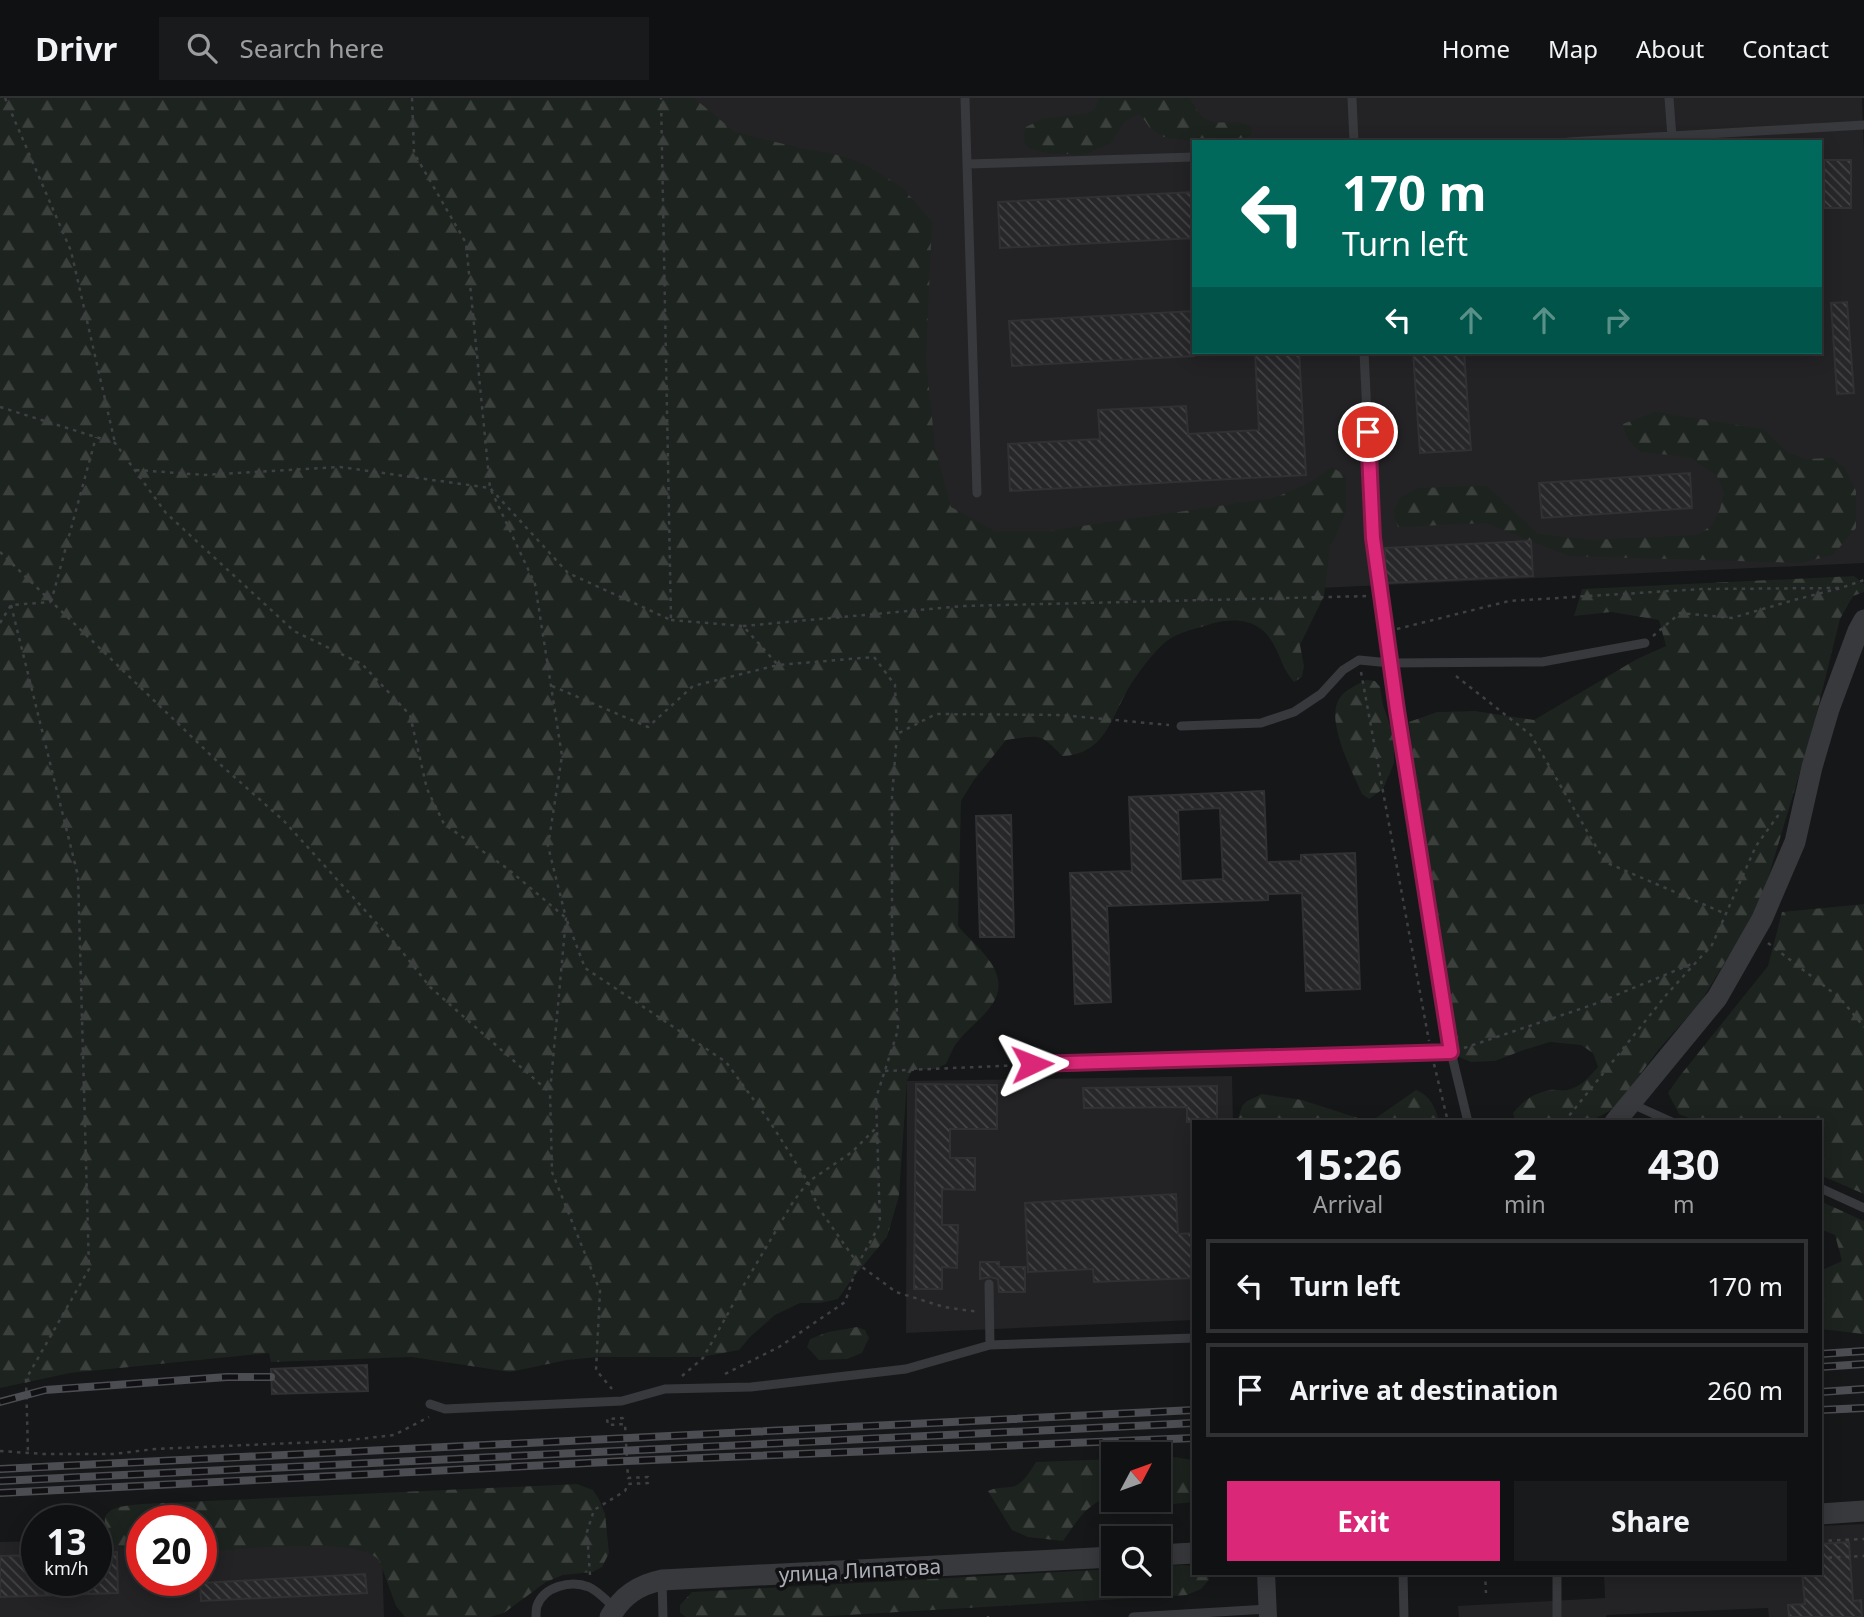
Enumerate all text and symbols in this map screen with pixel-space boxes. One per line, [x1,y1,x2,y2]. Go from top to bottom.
search box [159,17,649,80]
text: Drivr [35,26,117,71]
icon: search [183,29,221,67]
text: Search here [239,30,384,66]
text: Home [1442,32,1510,65]
text: Map [1548,32,1598,65]
text: About [1636,32,1704,65]
text: Contact [1742,32,1829,65]
text: 170 m [1342,159,1487,225]
icon: left [1227,168,1318,259]
text: Turn left [1342,222,1468,265]
icon: left [1379,301,1417,339]
icon: ahead [1452,301,1490,339]
icon: ahead [1525,301,1563,339]
icon: right [1598,301,1636,339]
pin [1338,402,1398,462]
icon: arrive [1349,413,1387,451]
position arrow [995,1027,1069,1101]
text: 15:26 [1294,1135,1402,1192]
text: 2 [1513,1135,1537,1192]
text: 430 [1648,1135,1720,1192]
text: Arrival [1313,1188,1383,1220]
text: min [1504,1188,1546,1220]
text: m [1673,1188,1695,1220]
icon: left [1231,1267,1269,1305]
text: Turn left [1290,1268,1401,1304]
text: 170 m [1707,1268,1783,1304]
icon: arrive [1231,1371,1269,1409]
text: Arrive at destination [1290,1372,1559,1408]
text: 260 m [1707,1372,1783,1408]
north arrow [1101,1442,1171,1512]
map controls [1101,1442,1171,1596]
button: Exit [1227,1481,1500,1561]
button: Share [1514,1481,1787,1561]
speed limit sign: 20 [126,1505,217,1596]
text: 13 [46,1518,87,1565]
button: search [1101,1526,1171,1596]
street label: улица Липатова [778,1552,942,1588]
text: km/h [44,1556,89,1580]

